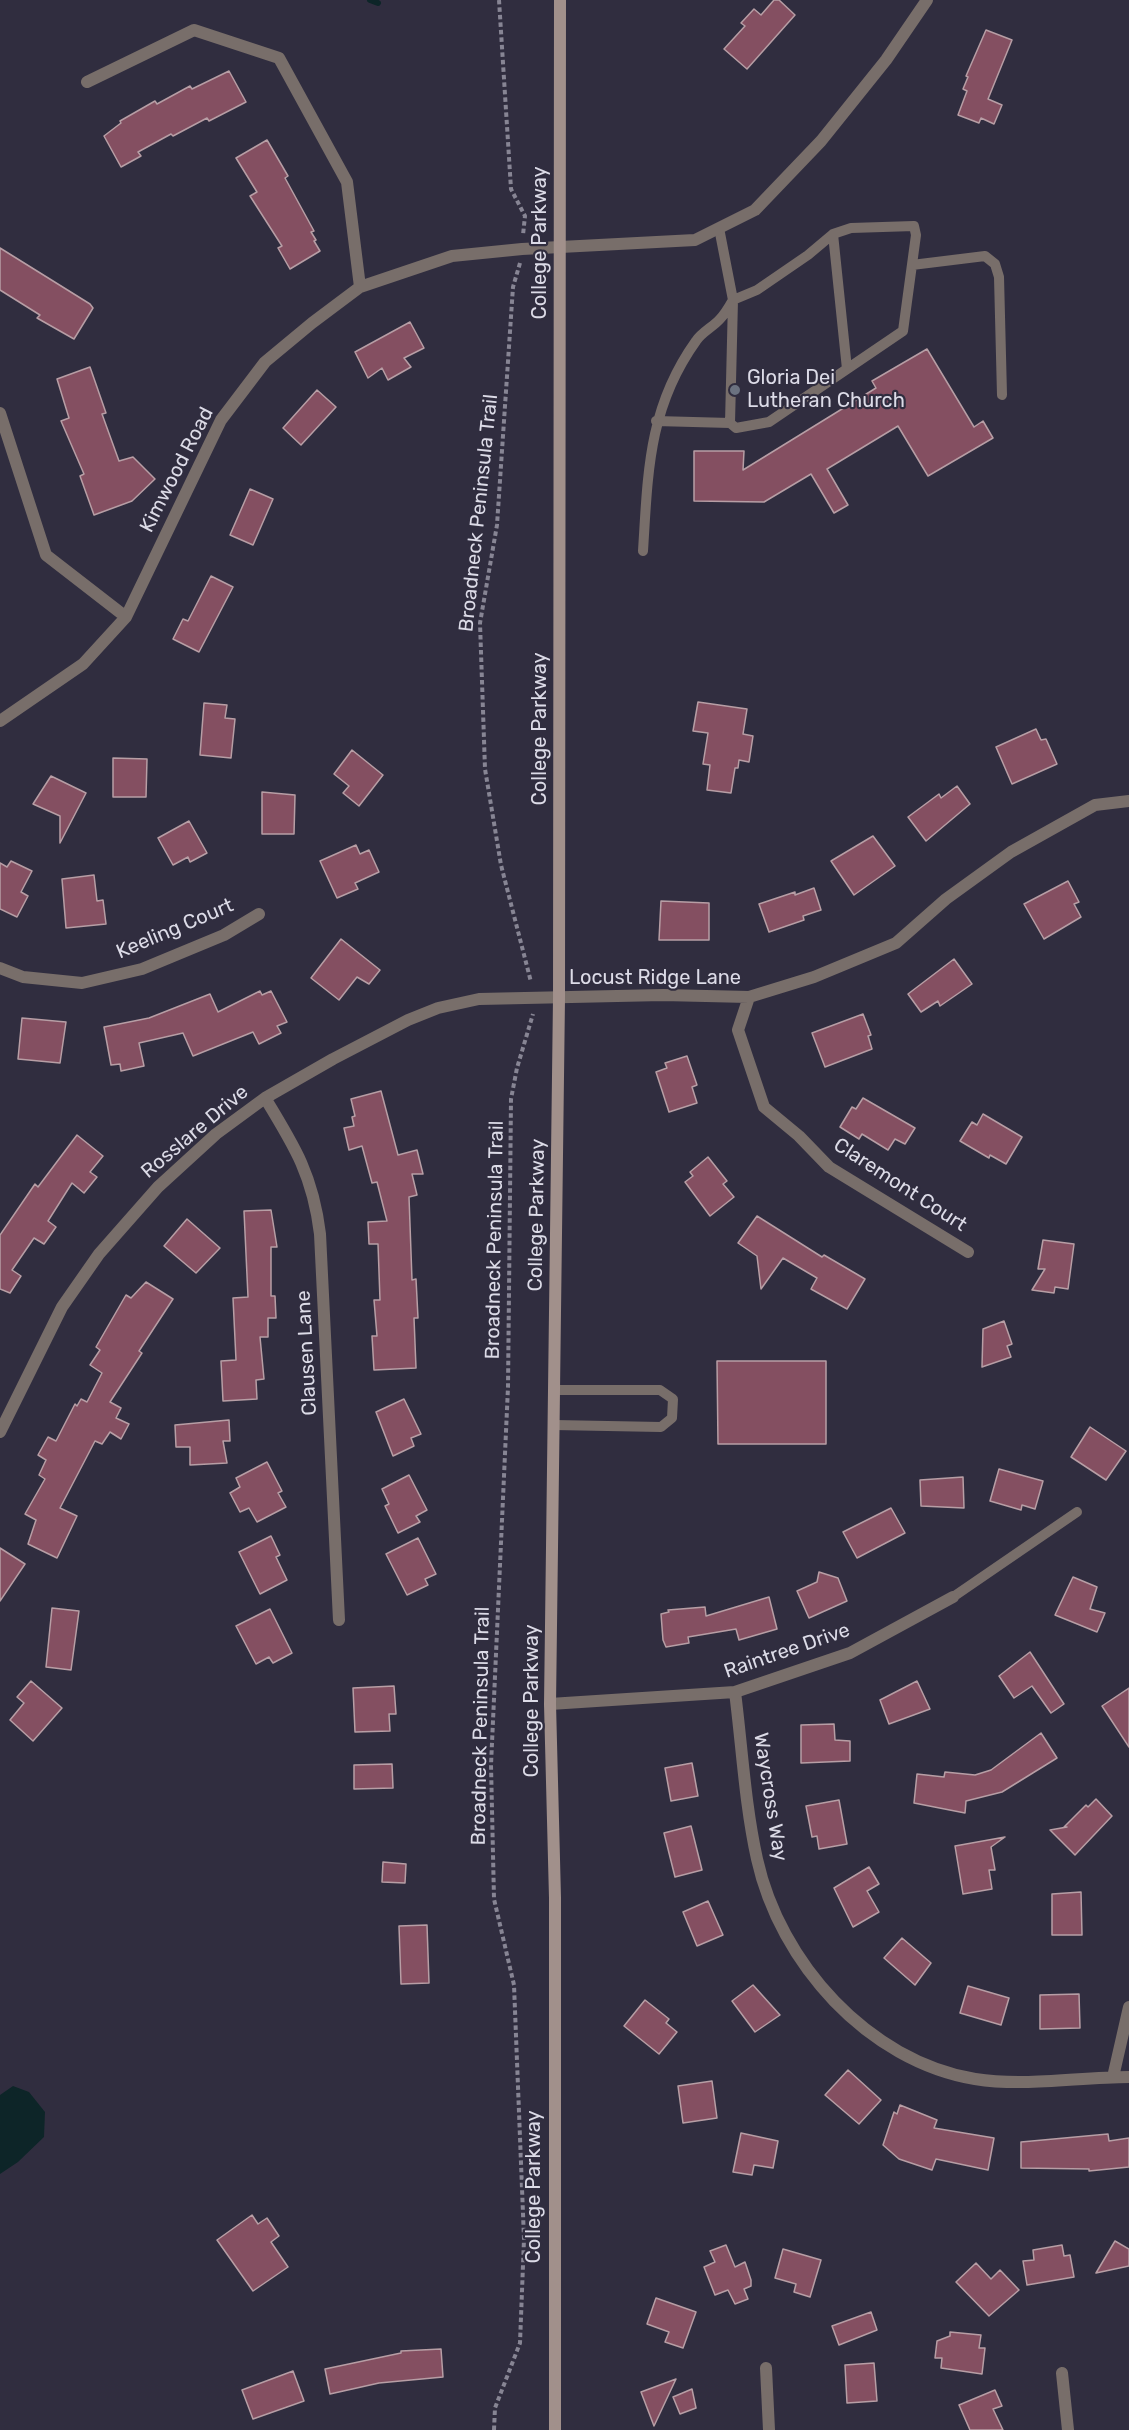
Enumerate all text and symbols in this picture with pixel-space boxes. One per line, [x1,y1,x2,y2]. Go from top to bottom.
street label: College Parkway [528,167,552,319]
place label: Gloria Dei Lutheran Church [747,366,905,413]
marker: Gloria Dei Lutheran Church [728,383,742,397]
street label: Broadneck Peninsula Trail [455,393,503,633]
street label: Kimwood Road [135,403,219,537]
street label: College Parkway [528,653,552,805]
street label: Keeling Court [113,894,237,964]
street label: Locust Ridge Lane [569,966,741,990]
street label: Rosslare Drive [137,1080,253,1184]
street label: Broadneck Peninsula Trail [481,1120,509,1360]
street label: Claremont Court [829,1133,971,1237]
street label: College Parkway [524,1138,550,1292]
street label: Clausen Lane [292,1290,322,1416]
street label: Broadneck Peninsula Trail [467,1606,495,1846]
street label: Raintree Drive [721,1618,853,1684]
street label: College Parkway [520,1625,544,1777]
street label: Waycross Way [748,1731,792,1863]
street label: College Parkway [522,2111,546,2263]

